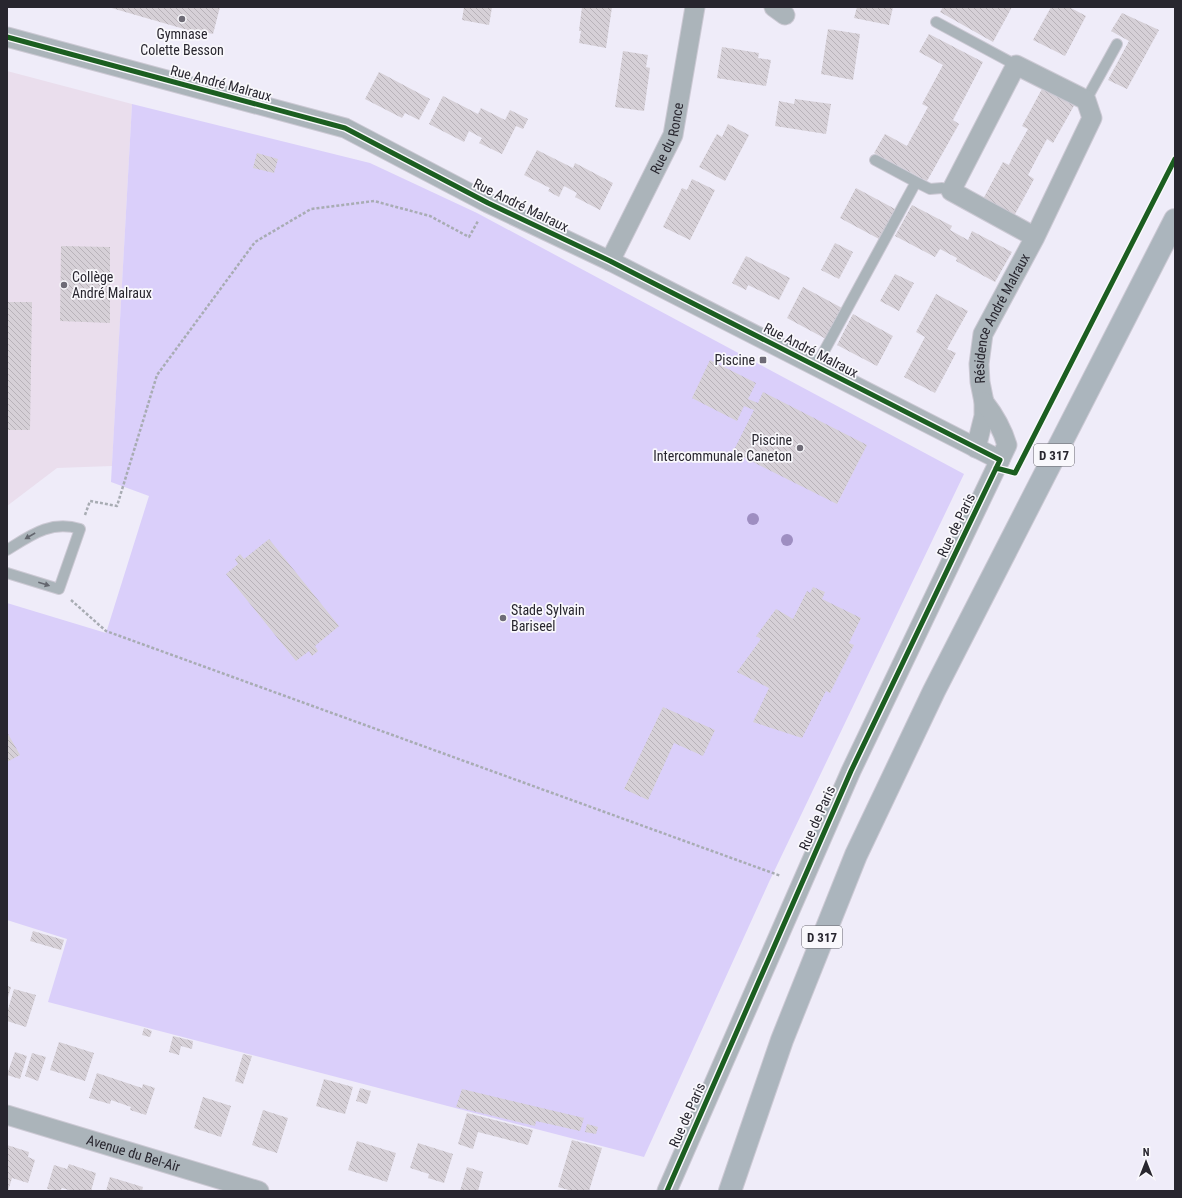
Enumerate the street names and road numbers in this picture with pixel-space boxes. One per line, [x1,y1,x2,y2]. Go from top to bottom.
street label: Rue André Malraux [169,62,273,104]
street label: Rue du Ronce [647,101,687,177]
street label: Rue André Malraux [471,175,571,235]
street label: Résidence André Malraux [971,251,1033,384]
street label: Rue André Malraux [761,319,861,381]
road number: D 317 [1034,444,1074,466]
street label: Rue de Paris [934,491,978,559]
street label: Rue de Paris [796,783,838,853]
road number: D 317 [802,926,842,948]
street label: Rue de Paris [666,1080,708,1150]
street label: Avenue du Bel-Air [85,1131,182,1175]

